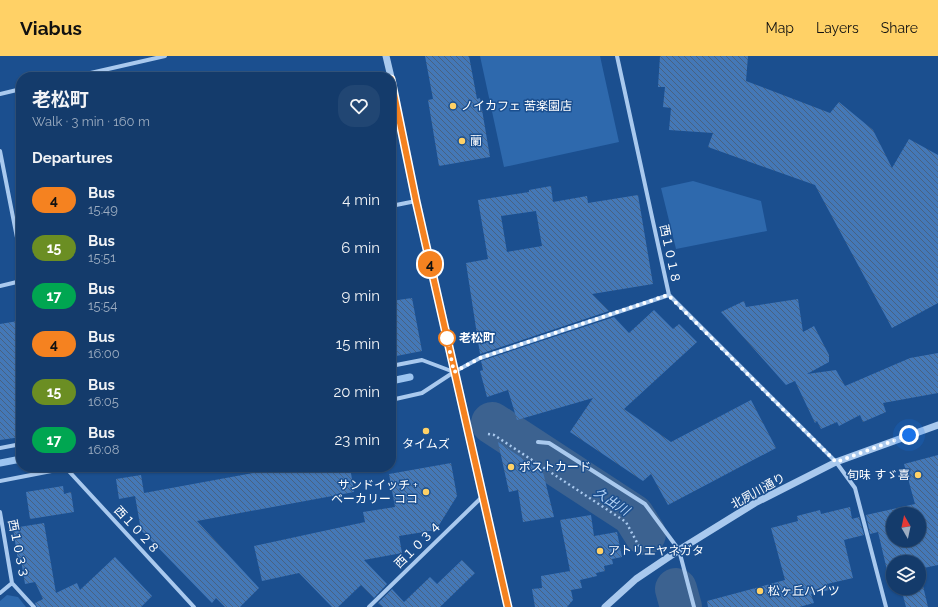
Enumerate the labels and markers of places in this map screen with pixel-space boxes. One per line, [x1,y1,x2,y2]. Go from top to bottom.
place label: ノイカフェ 苦楽園店 [461,99,572,113]
marker: ノイカフェ 苦楽園店 [448,101,458,111]
place label: 蘭 [470,134,482,148]
marker: 蘭 [457,136,467,146]
marker: 老松町 [438,329,456,347]
place label: 老松町 [459,331,495,345]
marker: タイムズ [421,426,431,436]
place label: タイムズ [402,437,450,451]
place label: ポストカード [519,460,591,474]
marker: ポストカード [506,462,516,472]
place label: 旬味 すゞ喜 [847,468,910,482]
marker: 旬味 すゞ喜 [913,470,923,480]
place label: サンドイッチ + ベーカリー ココ [331,478,418,506]
marker: サンドイッチ + ベーカリー ココ [421,487,431,497]
place label: アトリエヤネガタ [608,544,704,558]
marker: アトリエヤネガタ [595,546,605,556]
place label: 松ヶ丘ハイツ [768,584,840,598]
marker: 松ヶ丘ハイツ [755,586,765,596]

